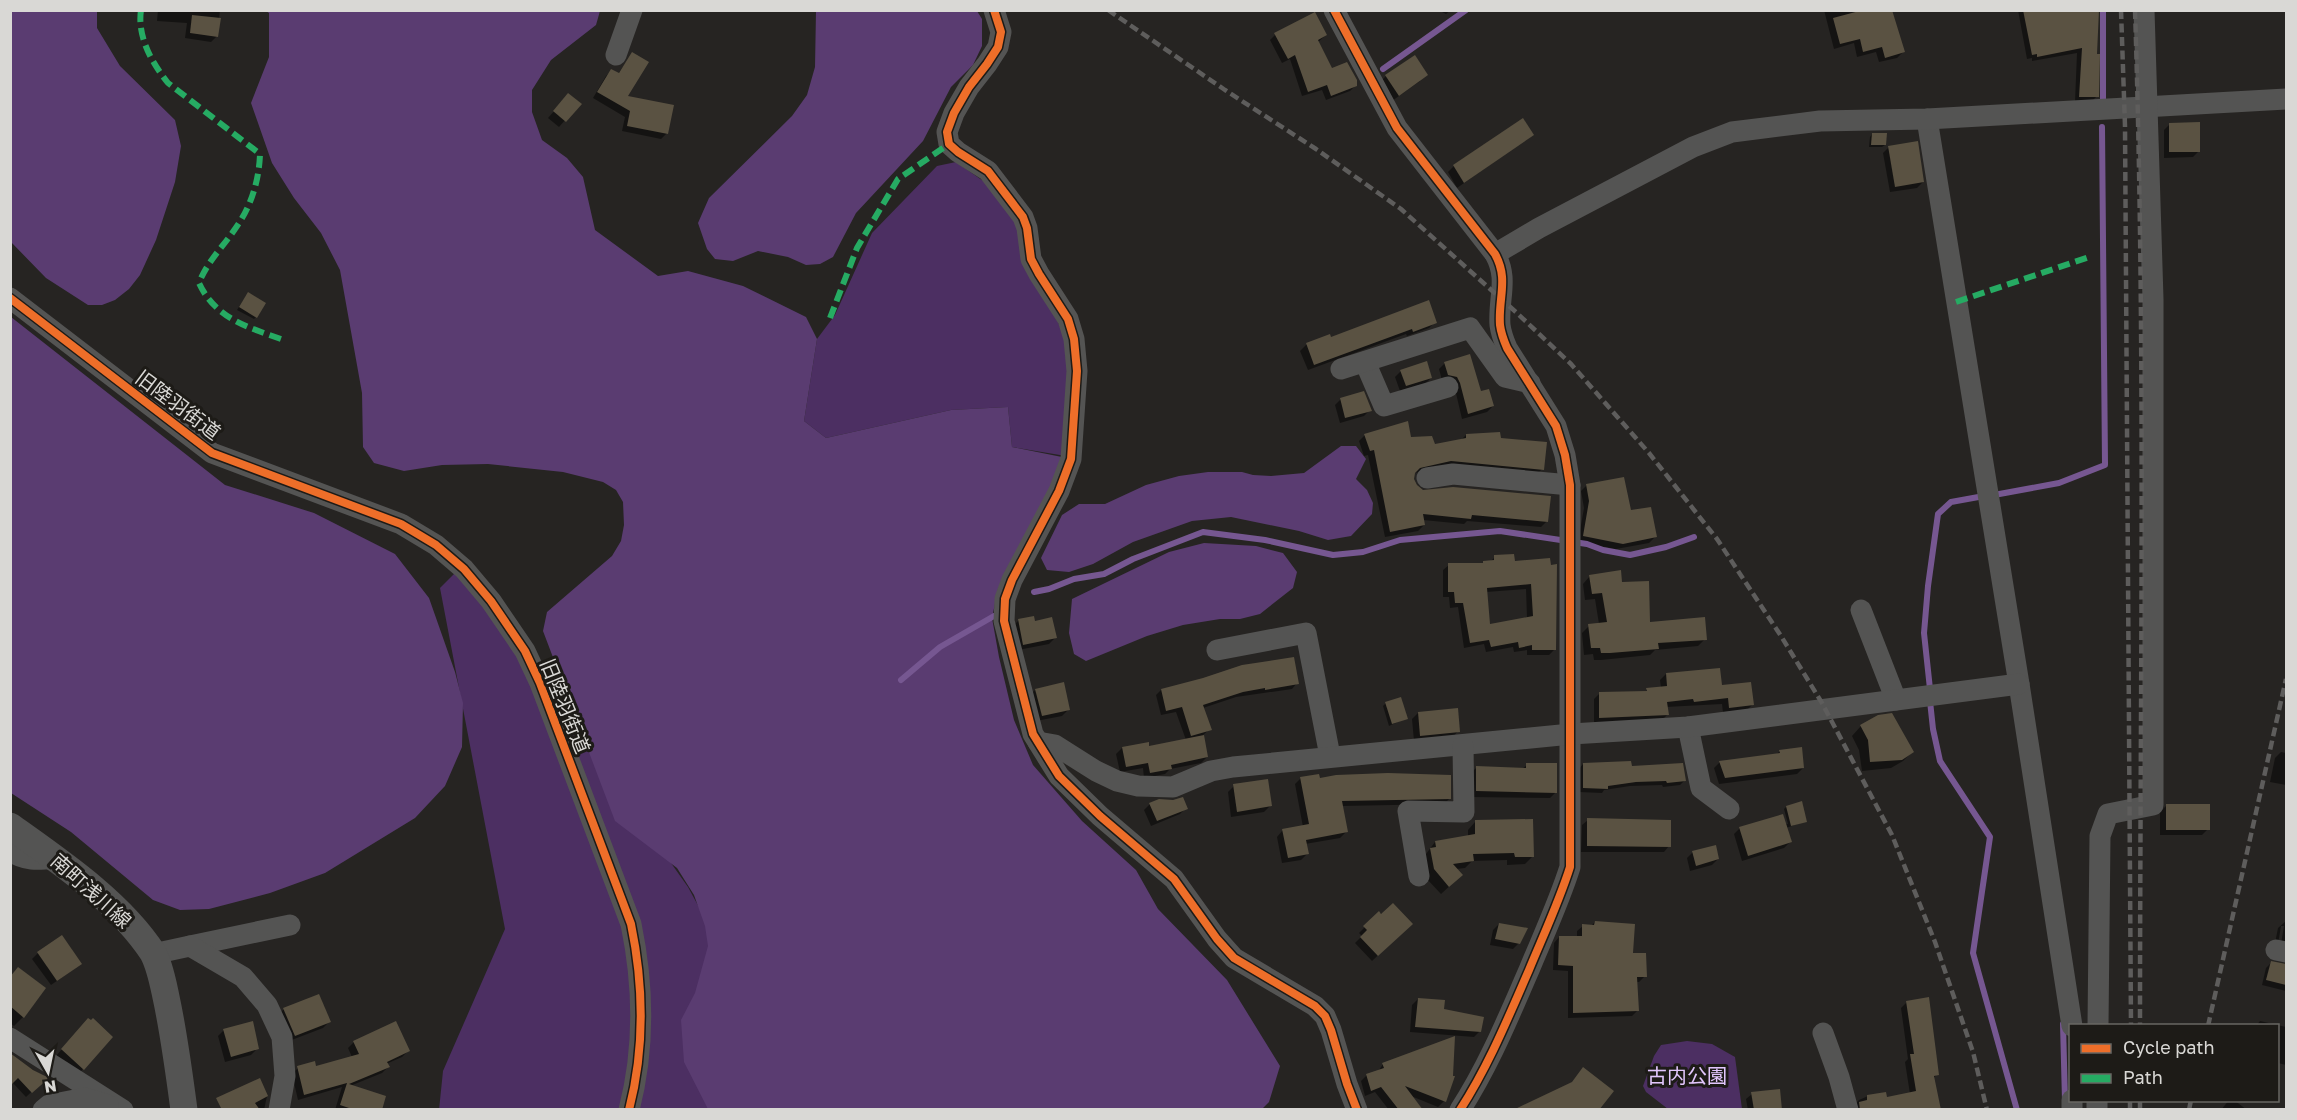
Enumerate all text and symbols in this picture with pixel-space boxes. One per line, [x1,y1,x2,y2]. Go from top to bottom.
street label: 旧陸羽街道 [131,365,226,444]
street label: 旧陸羽街道 [536,655,596,756]
street label: 南町浅川線 [46,848,137,933]
legend [2069,1024,2279,1102]
text: Cycle path [2123,1036,2215,1058]
north arrow [18,1042,78,1102]
park label: 古内公園 [1647,1063,1727,1087]
text: Path [2123,1066,2163,1088]
text: N [43,1076,58,1098]

